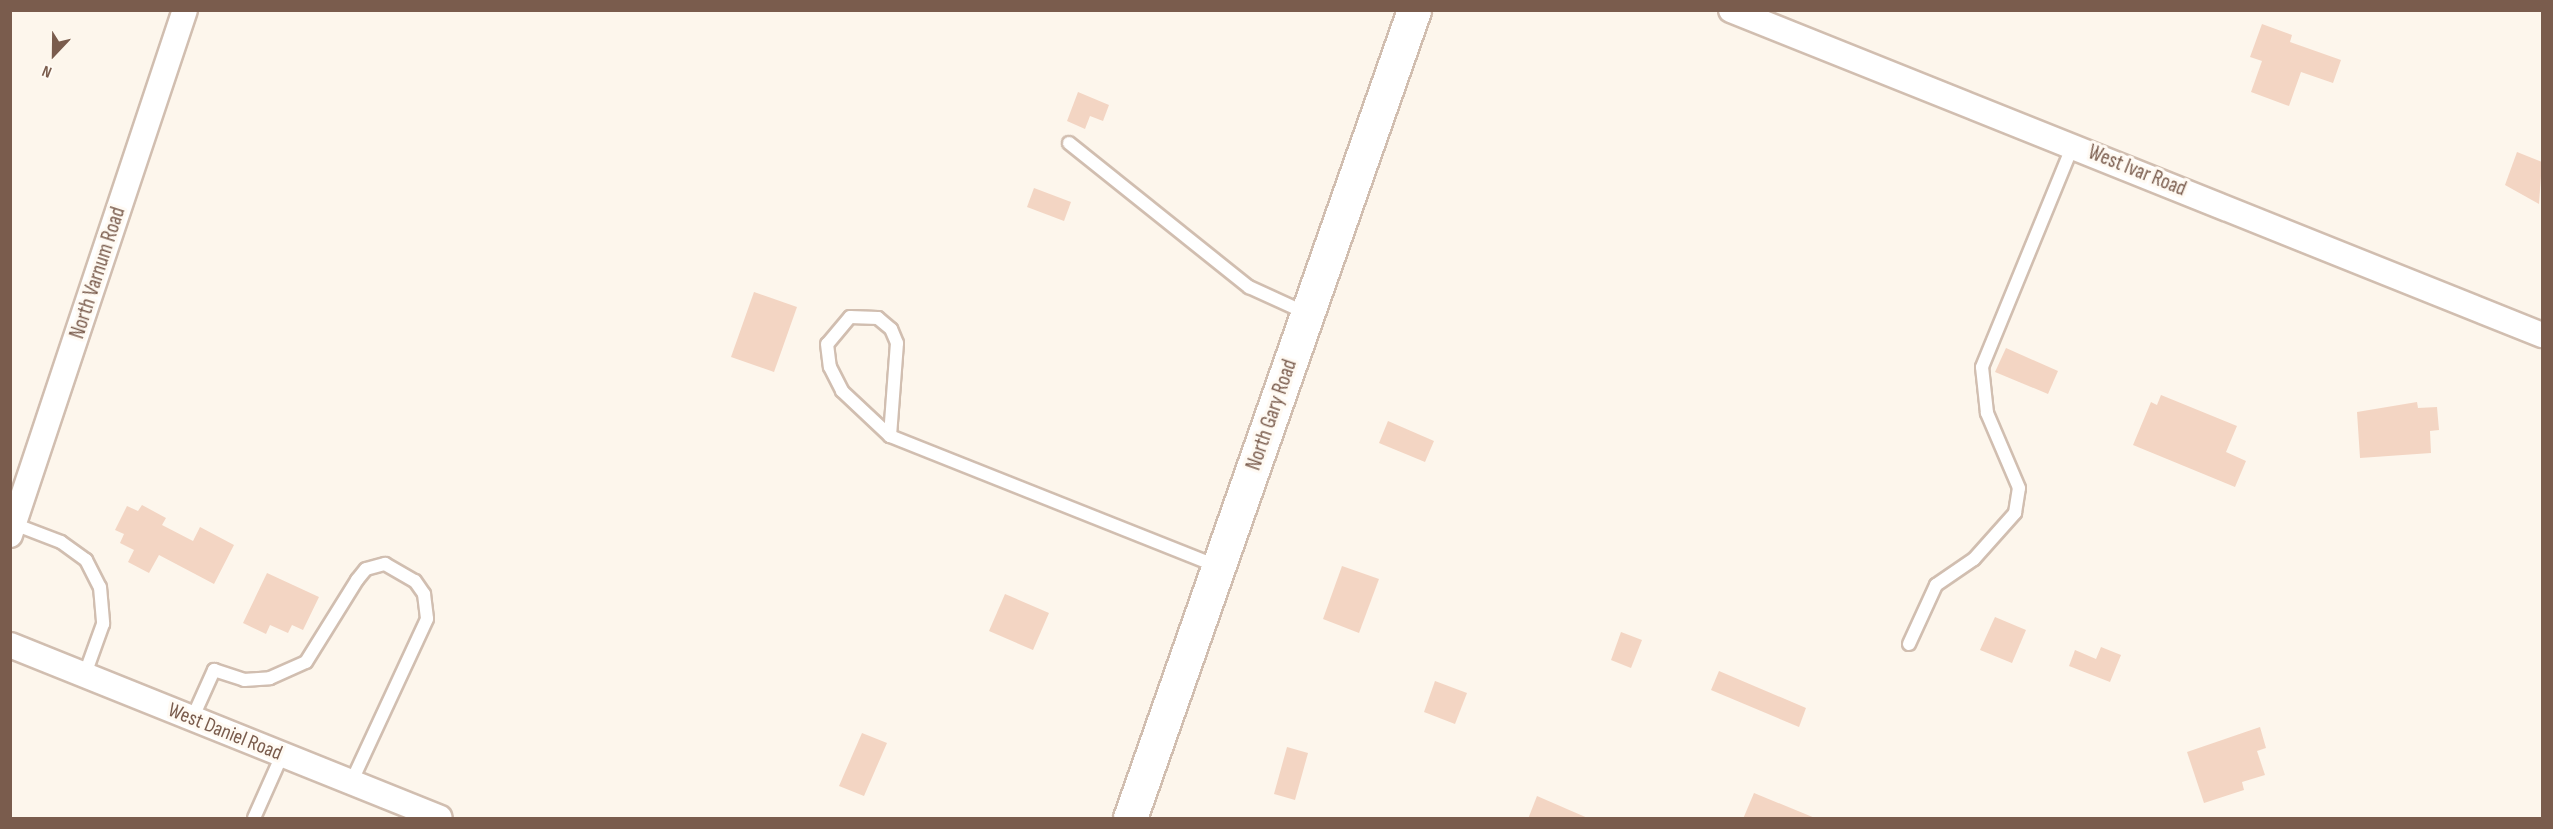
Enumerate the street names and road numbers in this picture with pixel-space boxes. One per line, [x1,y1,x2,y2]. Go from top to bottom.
street label: West Ivar Road [2084,140,2190,202]
street label: North Varnum Road [65,204,131,342]
street label: North Gary Road [1241,356,1303,474]
street label: West Daniel Road [164,698,286,766]

